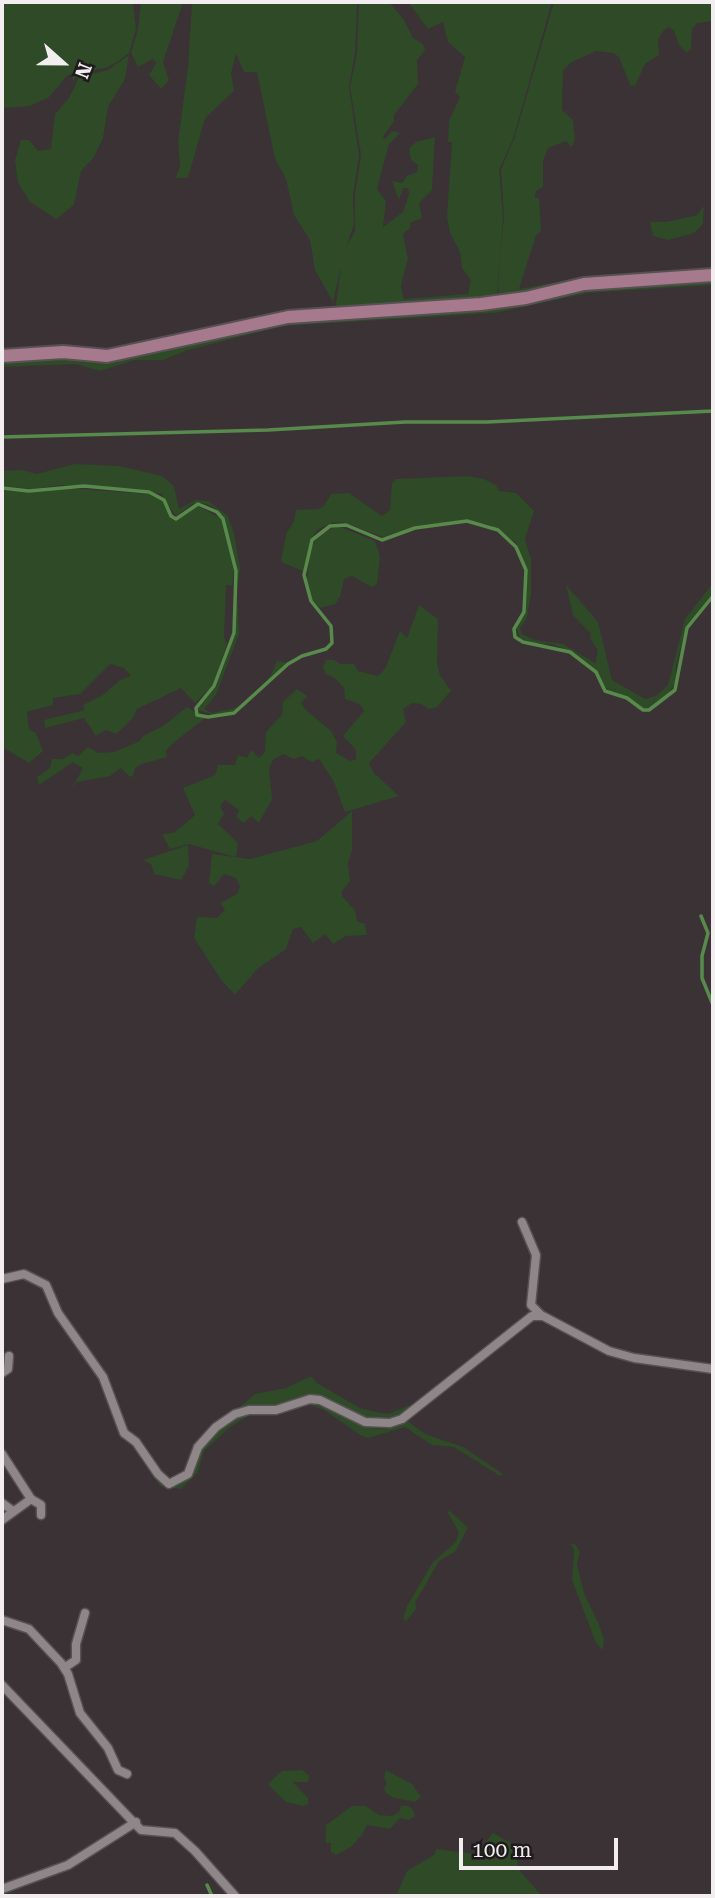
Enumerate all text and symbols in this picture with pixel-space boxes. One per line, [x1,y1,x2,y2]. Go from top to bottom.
north arrow [28,28,98,98]
text: N [70,60,96,82]
scale bar [463,1825,622,1869]
text: 100 m [472,1838,532,1862]

